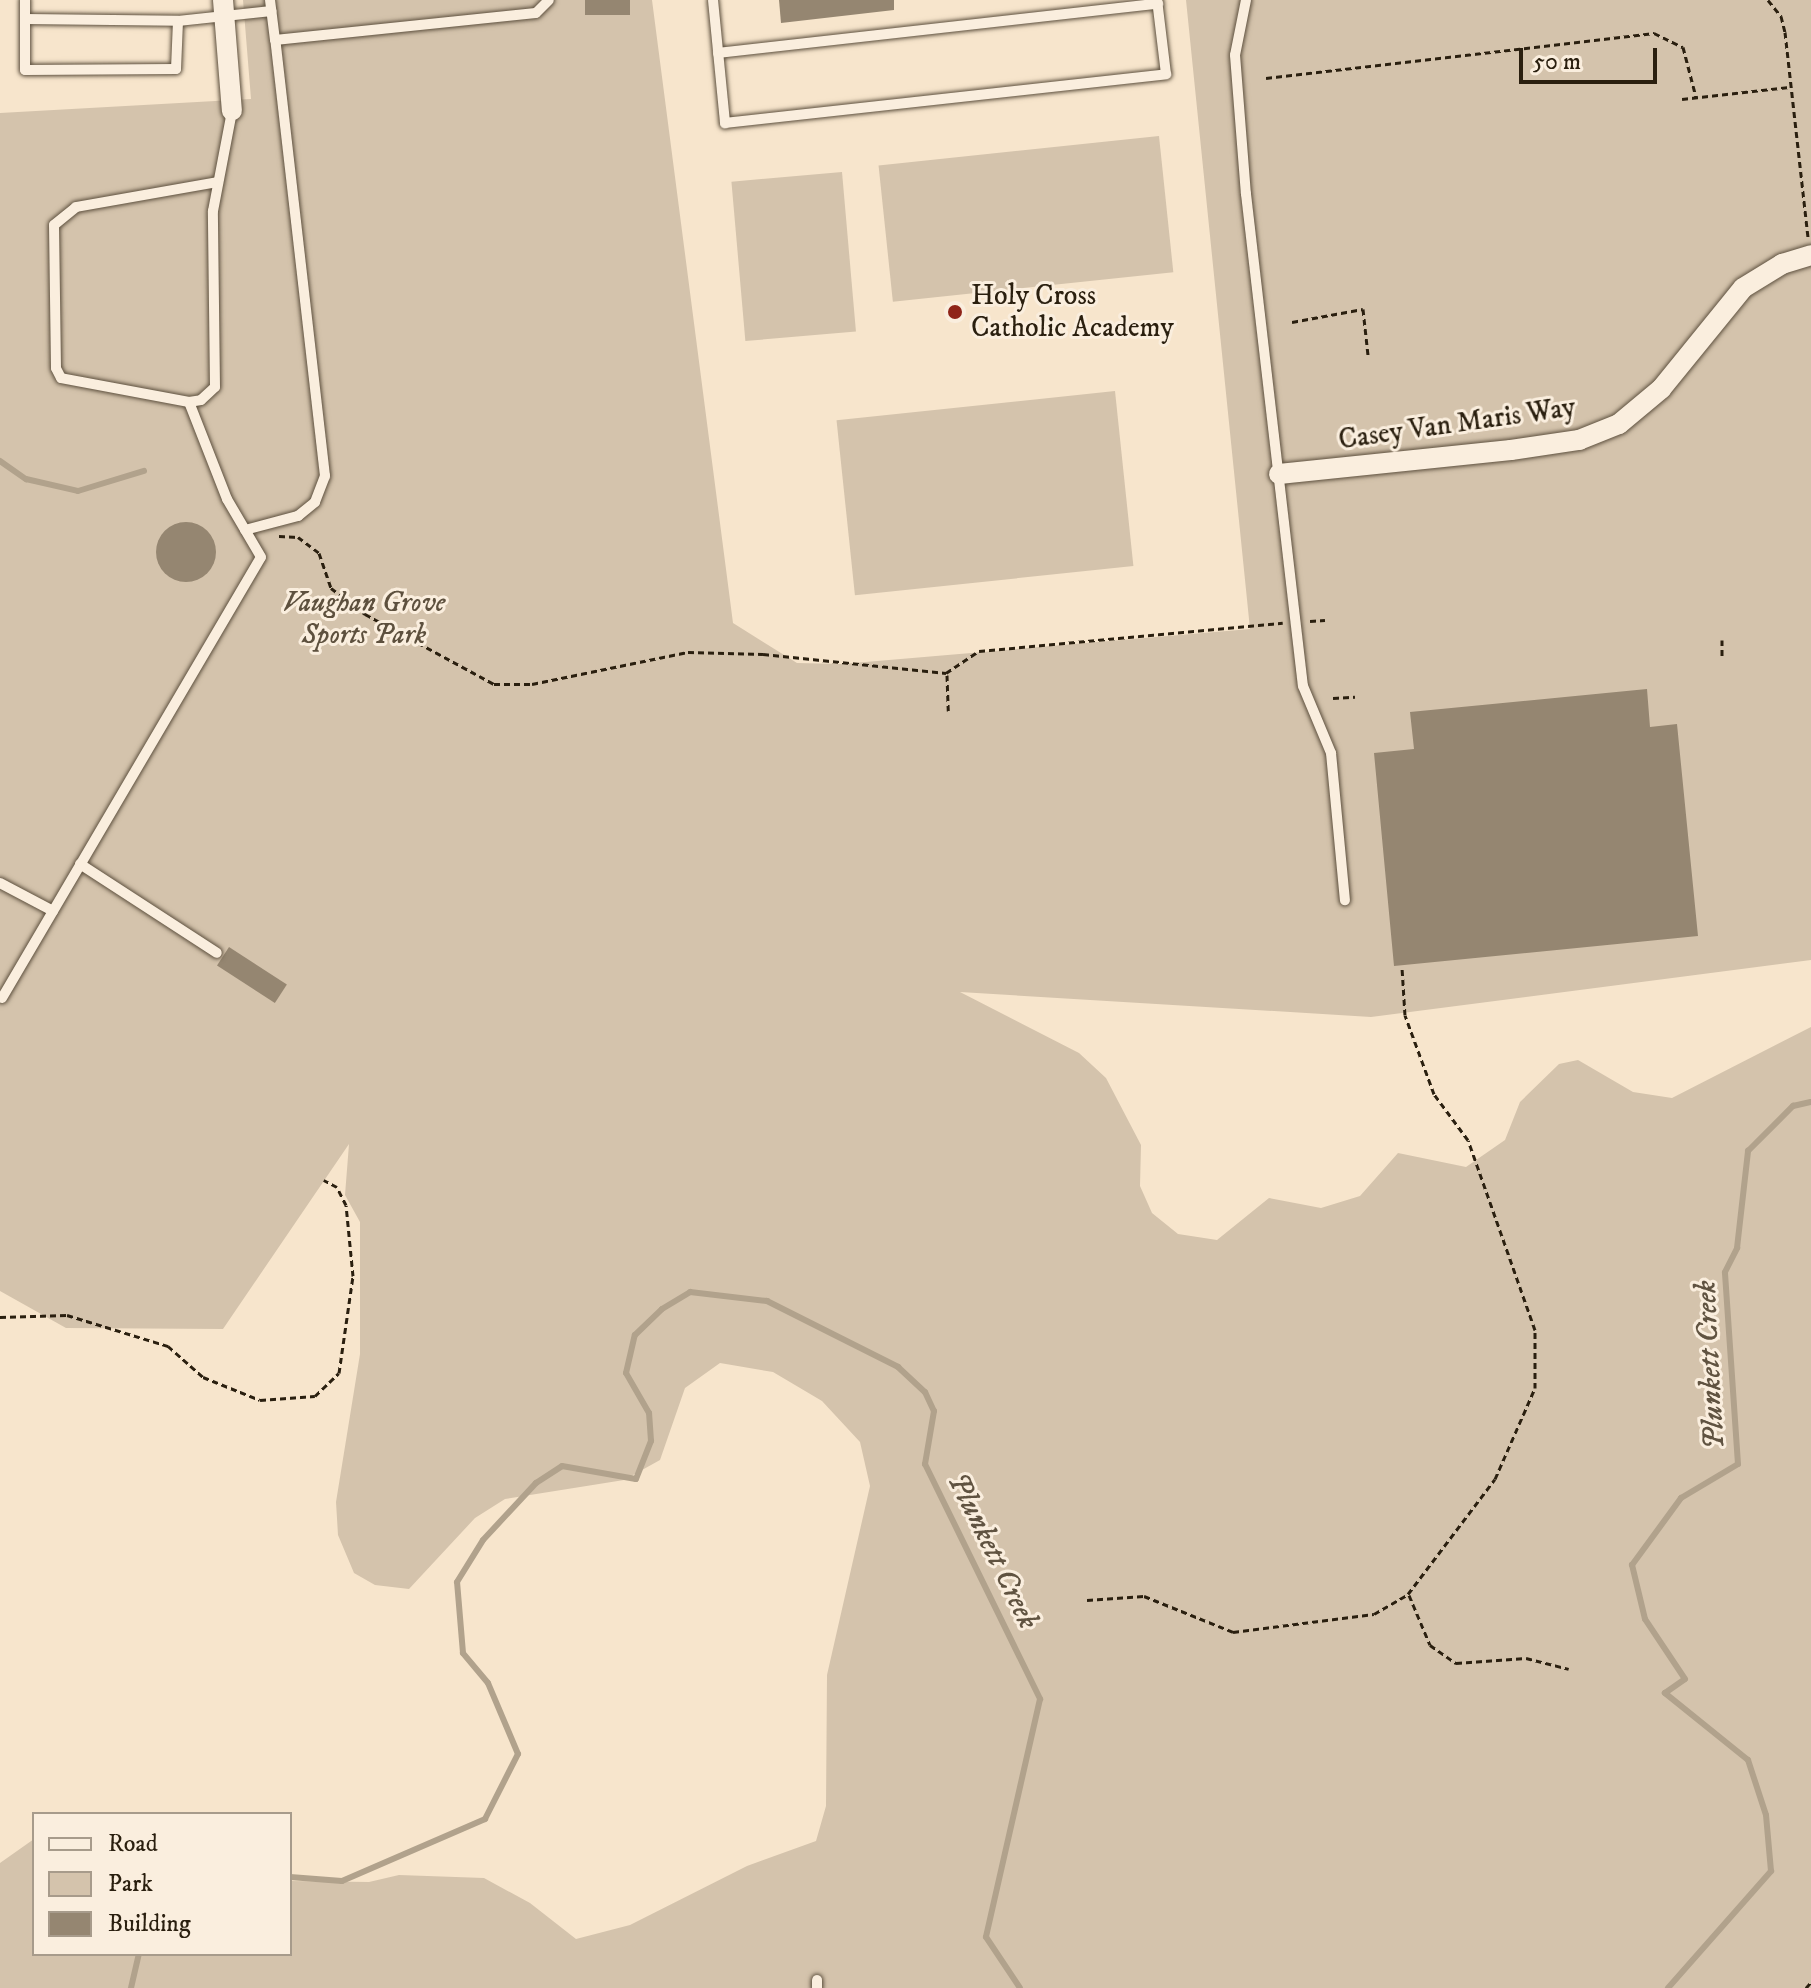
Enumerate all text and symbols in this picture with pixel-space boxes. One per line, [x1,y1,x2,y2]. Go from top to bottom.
scale bar [1523,32,1661,82]
text: 50 m [1533,47,1581,77]
place label: Holy Cross Catholic Academy [971,279,1174,345]
marker: Holy Cross Catholic Academy [946,303,964,321]
street label: Casey Van Maris Way [1336,391,1578,457]
park label: Vaughan Grove Sports Park [283,586,445,652]
water label: Plunkett Creek [1689,1279,1733,1451]
water label: Plunkett Creek [939,1467,1045,1635]
legend [32,1812,292,1956]
text: Road [108,1829,158,1859]
text: Park [108,1869,153,1899]
text: Building [108,1909,191,1939]

